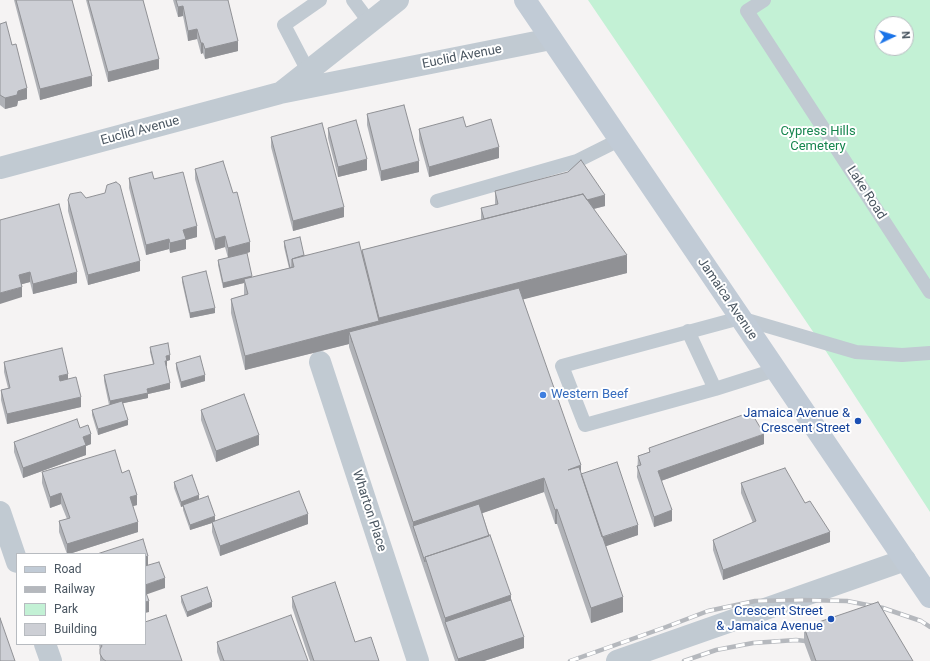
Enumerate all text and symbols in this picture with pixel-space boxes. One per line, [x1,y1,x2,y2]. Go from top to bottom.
north arrow [874,16,914,56]
text: N [899,31,912,40]
street label: Euclid Avenue [421,42,503,72]
street label: Euclid Avenue [99,113,181,149]
park label: Cypress Hills Cemetery [780,124,856,155]
street label: Lake Road [843,163,889,223]
street label: Jamaica Avenue [694,255,760,343]
place label: Western Beef [551,387,628,403]
marker: Western Beef [538,390,548,400]
place label: Jamaica Avenue & Crescent Street [743,406,850,437]
marker: Jamaica Avenue & Crescent Street [853,416,863,426]
street label: Wharton Place [349,468,389,554]
legend [16,553,146,645]
text: Road [54,562,82,576]
text: Railway [54,582,95,596]
text: Park [54,602,78,616]
place label: Crescent Street & Jamaica Avenue [716,604,823,635]
marker: Crescent Street & Jamaica Avenue [826,614,836,624]
text: Building [54,622,97,636]

